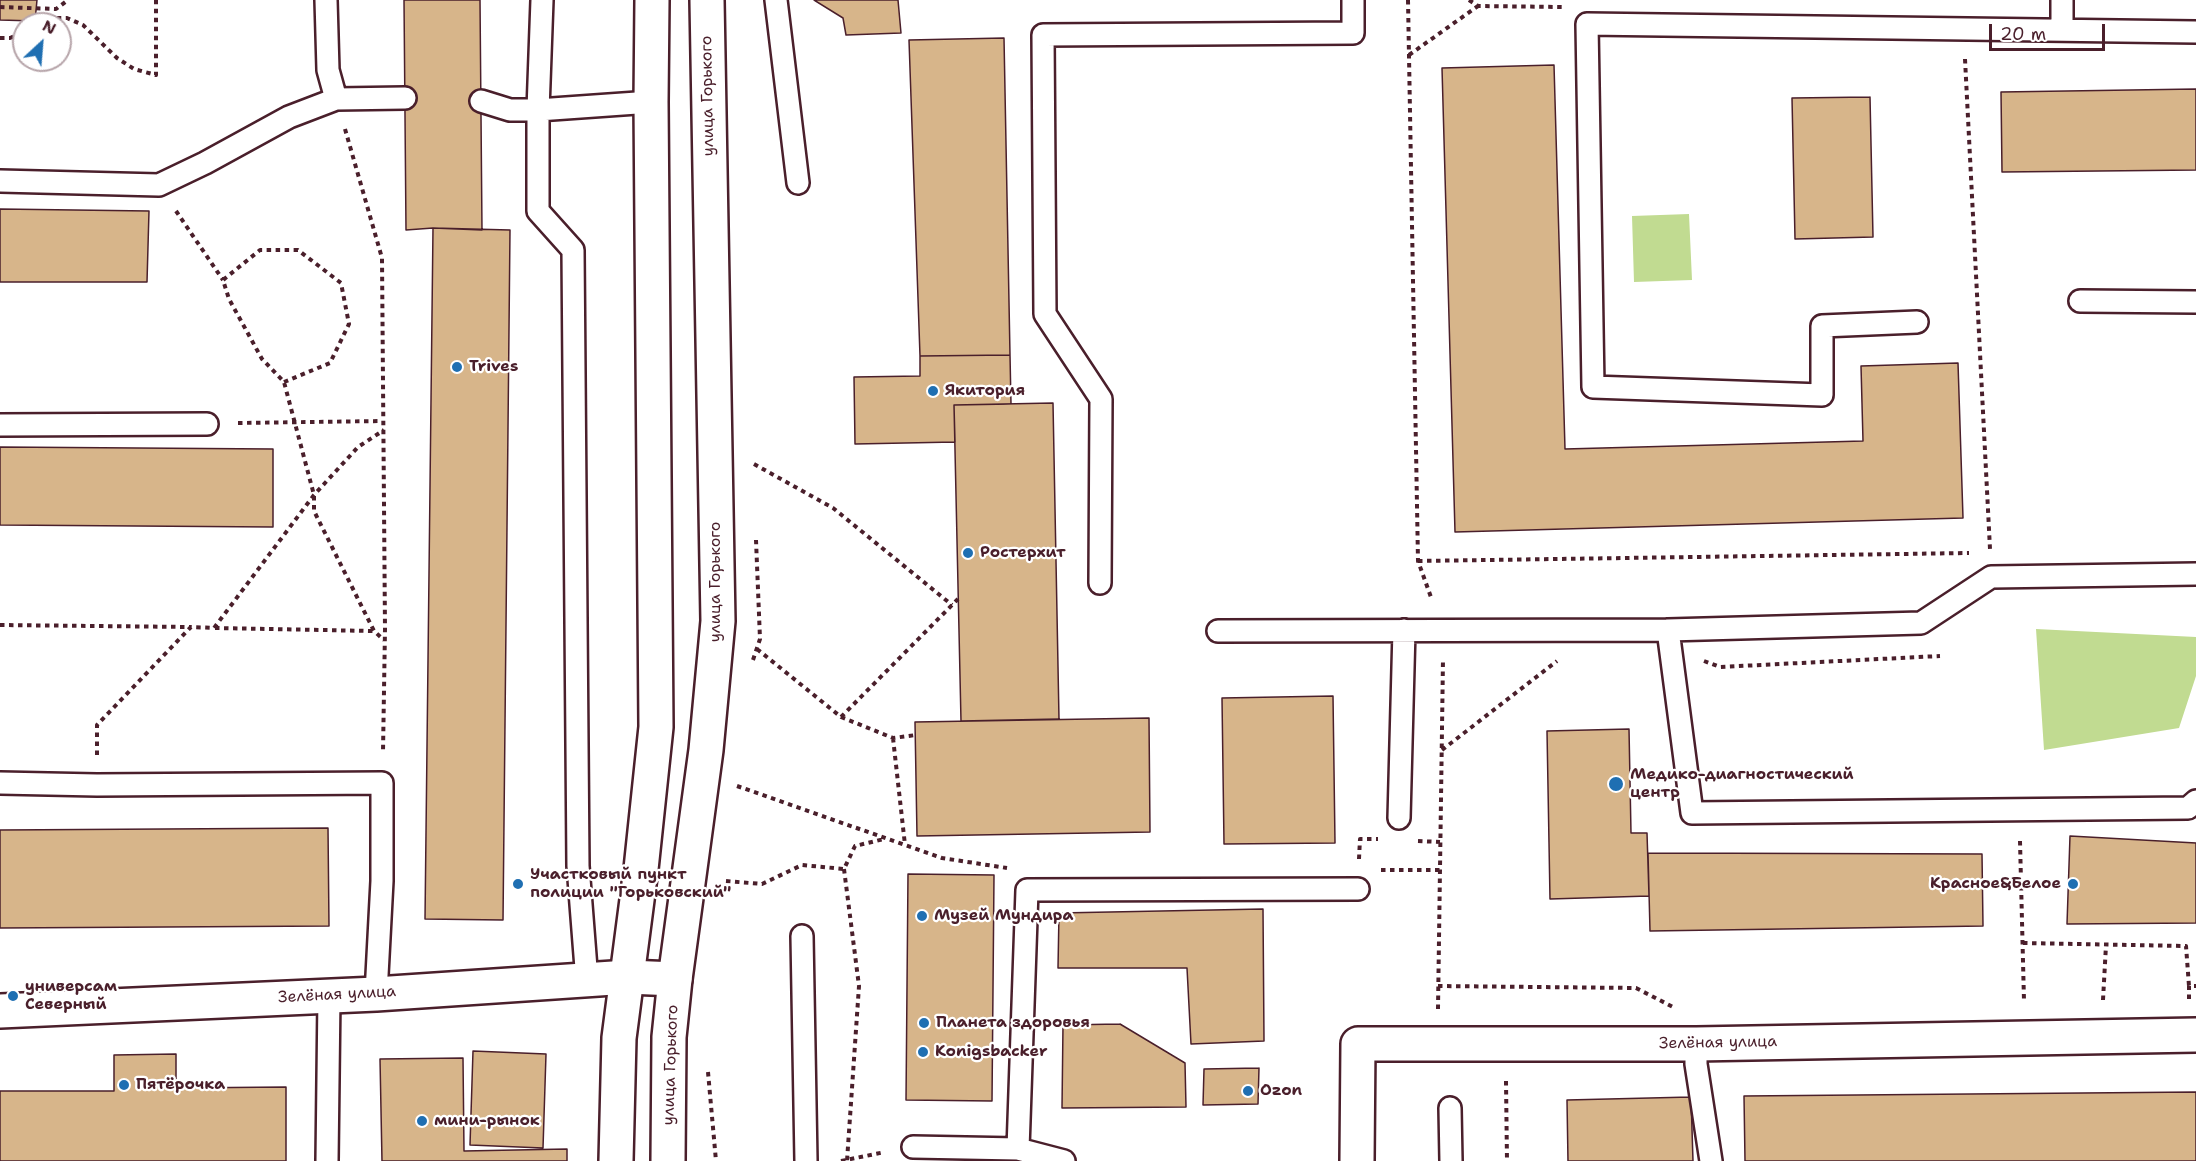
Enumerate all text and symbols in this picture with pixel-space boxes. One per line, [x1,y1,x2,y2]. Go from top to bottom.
north arrow [12,12,72,72]
scale bar [1992,12,2108,50]
text: N [39,15,60,39]
text: 20 m [2000,22,2046,46]
street label: улица Горького [697,35,719,157]
place label: Trives [469,357,518,377]
marker: Trives [450,360,464,374]
place label: Якитория [945,381,1025,401]
marker: Якитория [926,384,940,398]
street label: улица Горького [706,522,726,642]
place label: Ростерхит [980,543,1066,563]
marker: Ростерхит [961,546,975,560]
place label: Медико-диагностический центр [1630,765,1854,803]
marker: Медико-диагностический центр [1607,775,1625,793]
place label: Участковый пункт полиции "Горьковский" [530,865,731,903]
place label: Красное&Белое [1930,874,2061,894]
marker: Участковый пункт полиции "Горьковский" [511,877,525,891]
marker: Красное&Белое [2066,877,2080,891]
place label: Музей Мундира [934,906,1074,926]
marker: Музей Мундира [915,909,929,923]
place label: универсам Северный [25,977,117,1015]
street label: Зелёная улица [278,982,396,1008]
marker: универсам Северный [6,989,20,1003]
street label: улица Горького [659,1004,683,1126]
place label: Планета здоровья [936,1013,1090,1033]
marker: Планета здоровья [917,1016,931,1030]
street label: Зелёная улица [1659,1032,1777,1054]
place label: Konigsbacker [935,1042,1048,1062]
marker: Konigsbacker [916,1045,930,1059]
place label: Пятёрочка [136,1075,225,1095]
marker: Пятёрочка [117,1078,131,1092]
place label: Ozon [1260,1081,1302,1101]
marker: Ozon [1241,1084,1255,1098]
place label: мини-рынок [434,1111,540,1131]
marker: мини-рынок [415,1114,429,1128]

